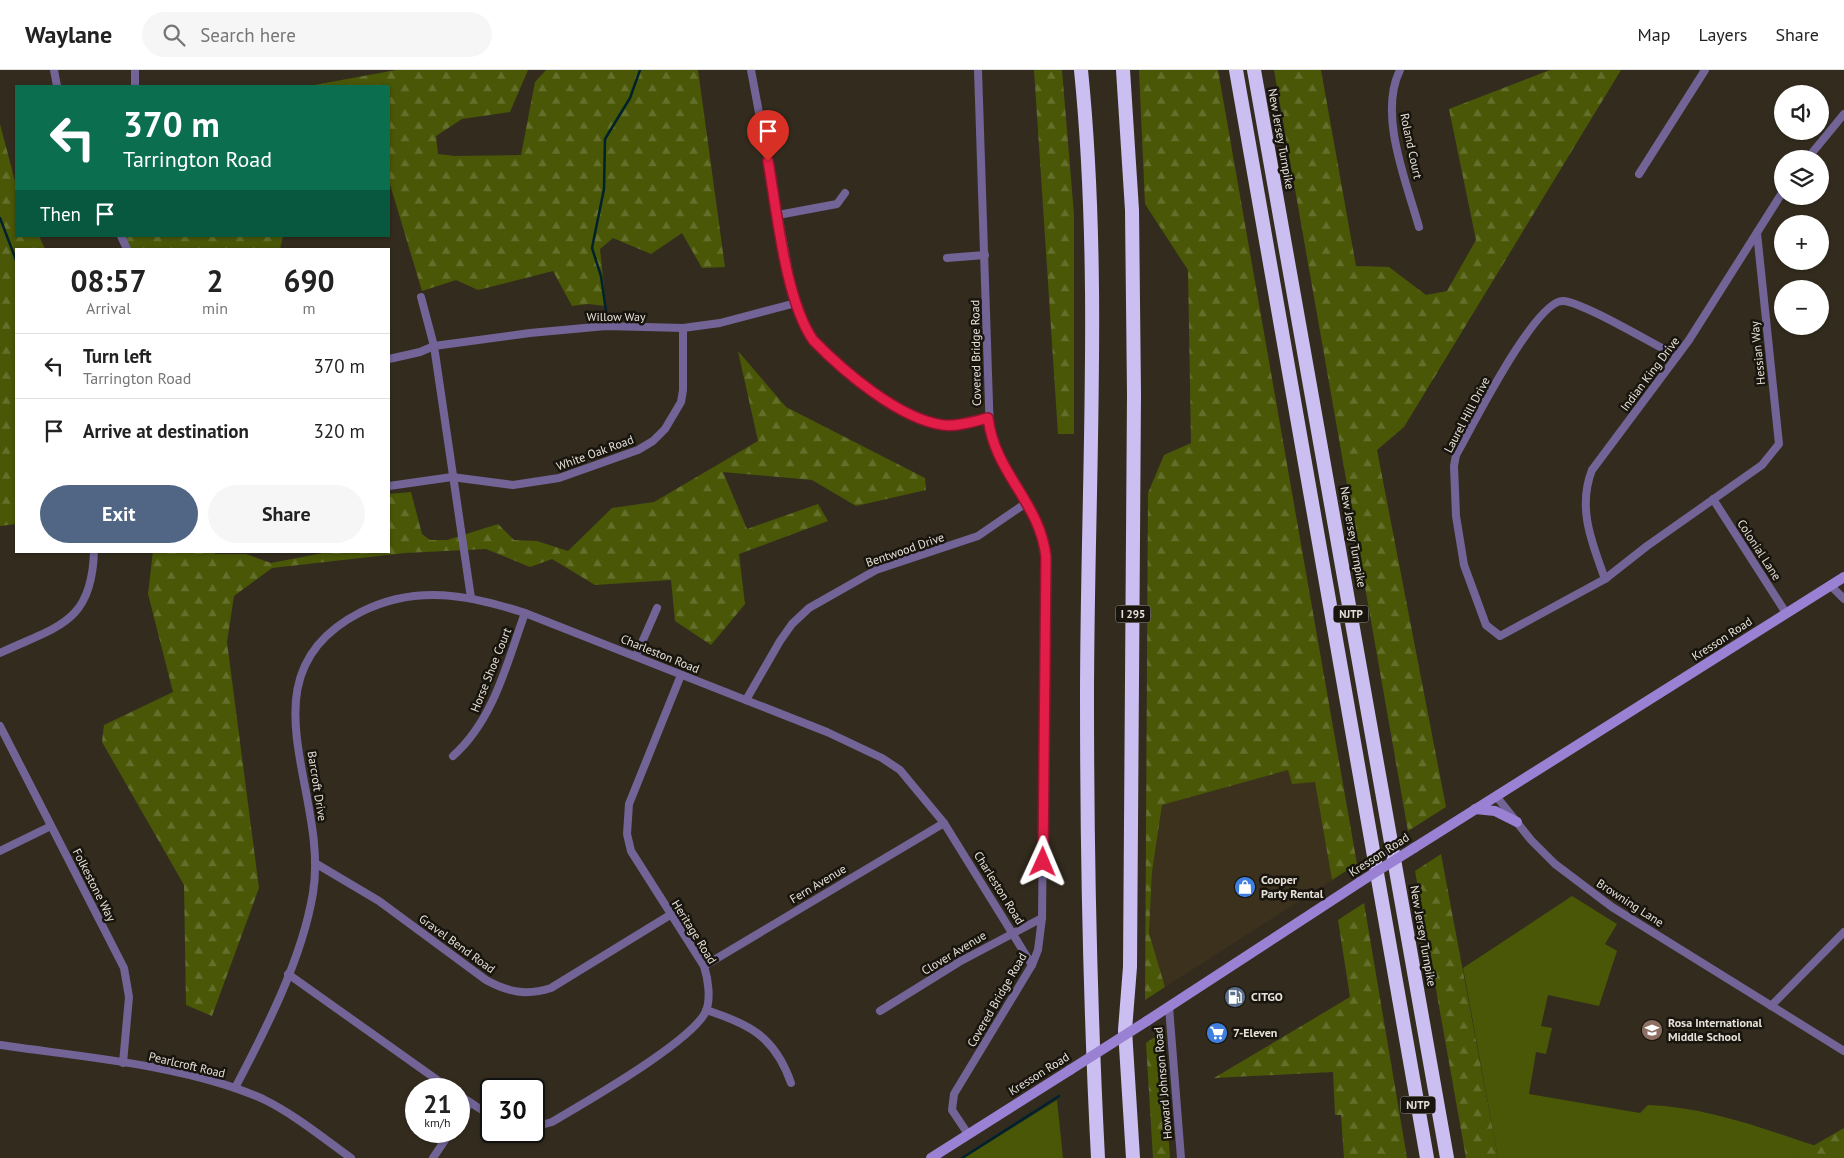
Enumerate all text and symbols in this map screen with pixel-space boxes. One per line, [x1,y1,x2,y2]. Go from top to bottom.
search box [142,12,492,57]
text: Waylane [25,19,112,50]
icon: search [160,21,188,49]
text: Search here [200,23,296,47]
text: Map [1638,23,1670,46]
text: Layers [1698,23,1747,46]
text: Share [1775,23,1819,46]
map controls [1774,85,1829,335]
button: sound [1774,85,1829,140]
street label: New Jersey Turnpike [1265,87,1298,191]
text: 370 m [123,101,220,147]
icon: left [40,105,105,170]
pin [747,110,789,161]
street label: Roland Court [1397,112,1426,180]
icon: arrive [754,117,782,145]
text: Tarrington Road [123,145,272,173]
button: layers [1774,150,1829,205]
icon: arrive [91,200,119,228]
text: Then [40,202,81,226]
button: + [1774,215,1829,270]
text: 08:57 [70,261,147,300]
text: 2 [207,261,224,300]
text: 690 [283,261,335,300]
button: − [1774,280,1829,335]
text: Arrival [86,298,131,318]
text: min [202,298,228,318]
text: m [303,298,316,318]
street label: Covered Bridge Road [967,300,984,406]
street label: Willow Way [587,309,646,324]
street label: Hessian Way [1747,320,1768,386]
street label: Indian King Drive [1617,334,1682,414]
text: Turn left [83,344,152,368]
icon: left [40,352,68,380]
text: 370 m [313,354,365,378]
text: Tarrington Road [83,368,191,388]
street label: Laurel Hill Drive [1440,374,1493,455]
icon: arrive [40,417,68,445]
text: Arrive at destination [83,419,249,443]
text: 320 m [313,419,365,443]
street label: White Oak Road [554,432,636,473]
button: Exit [40,485,198,543]
button: Share [208,485,365,543]
street label: New Jersey Turnpike [1337,485,1370,589]
street label: Colonial Lane [1734,516,1785,583]
street label: Bentwood Drive [864,529,946,570]
road number: I 295 [1116,606,1150,622]
road number: NJTP [1334,606,1368,622]
street label: Kresson Road [1689,614,1755,664]
street label: Horse Shoe Court [467,626,514,714]
street label: Charleston Road [619,631,702,676]
street label: Barcroft Drive [305,750,330,822]
street label: Kresson Road [1346,830,1412,880]
position arrow [1016,835,1068,887]
street label: Folkestone Way [70,846,119,924]
street label: Charleston Road [971,848,1028,927]
street label: Fern Avenue [787,861,849,906]
place label: Cooper Party Rental [1261,872,1324,901]
shop icon: Cooper Party Rental [1233,875,1257,899]
street label: Browning Lane [1594,875,1667,930]
street label: New Jersey Turnpike [1407,884,1440,988]
street label: Heritage Road [669,897,720,967]
street label: Gravel Bend Road [416,911,498,976]
street label: Clover Avenue [919,927,989,978]
street label: Covered Bridge Road [964,950,1030,1049]
fuel station icon: CITGO [1223,985,1247,1009]
place label: CITGO [1251,989,1283,1004]
place label: Rosa International Middle School [1668,1015,1762,1044]
school or university icon: Rosa International Middle School [1640,1018,1664,1042]
supermarket icon: 7-Eleven [1205,1021,1229,1045]
place label: 7-Eleven [1233,1025,1277,1040]
street label: Howard Johnson Road [1150,1026,1175,1140]
street label: Pearlcroft Road [147,1048,227,1081]
street label: Kresson Road [1006,1049,1072,1098]
speed limit sign: 30 [480,1078,545,1143]
text: 21 [423,1088,452,1120]
road number: NJTP [1400,1096,1436,1114]
text: km/h [424,1115,451,1130]

